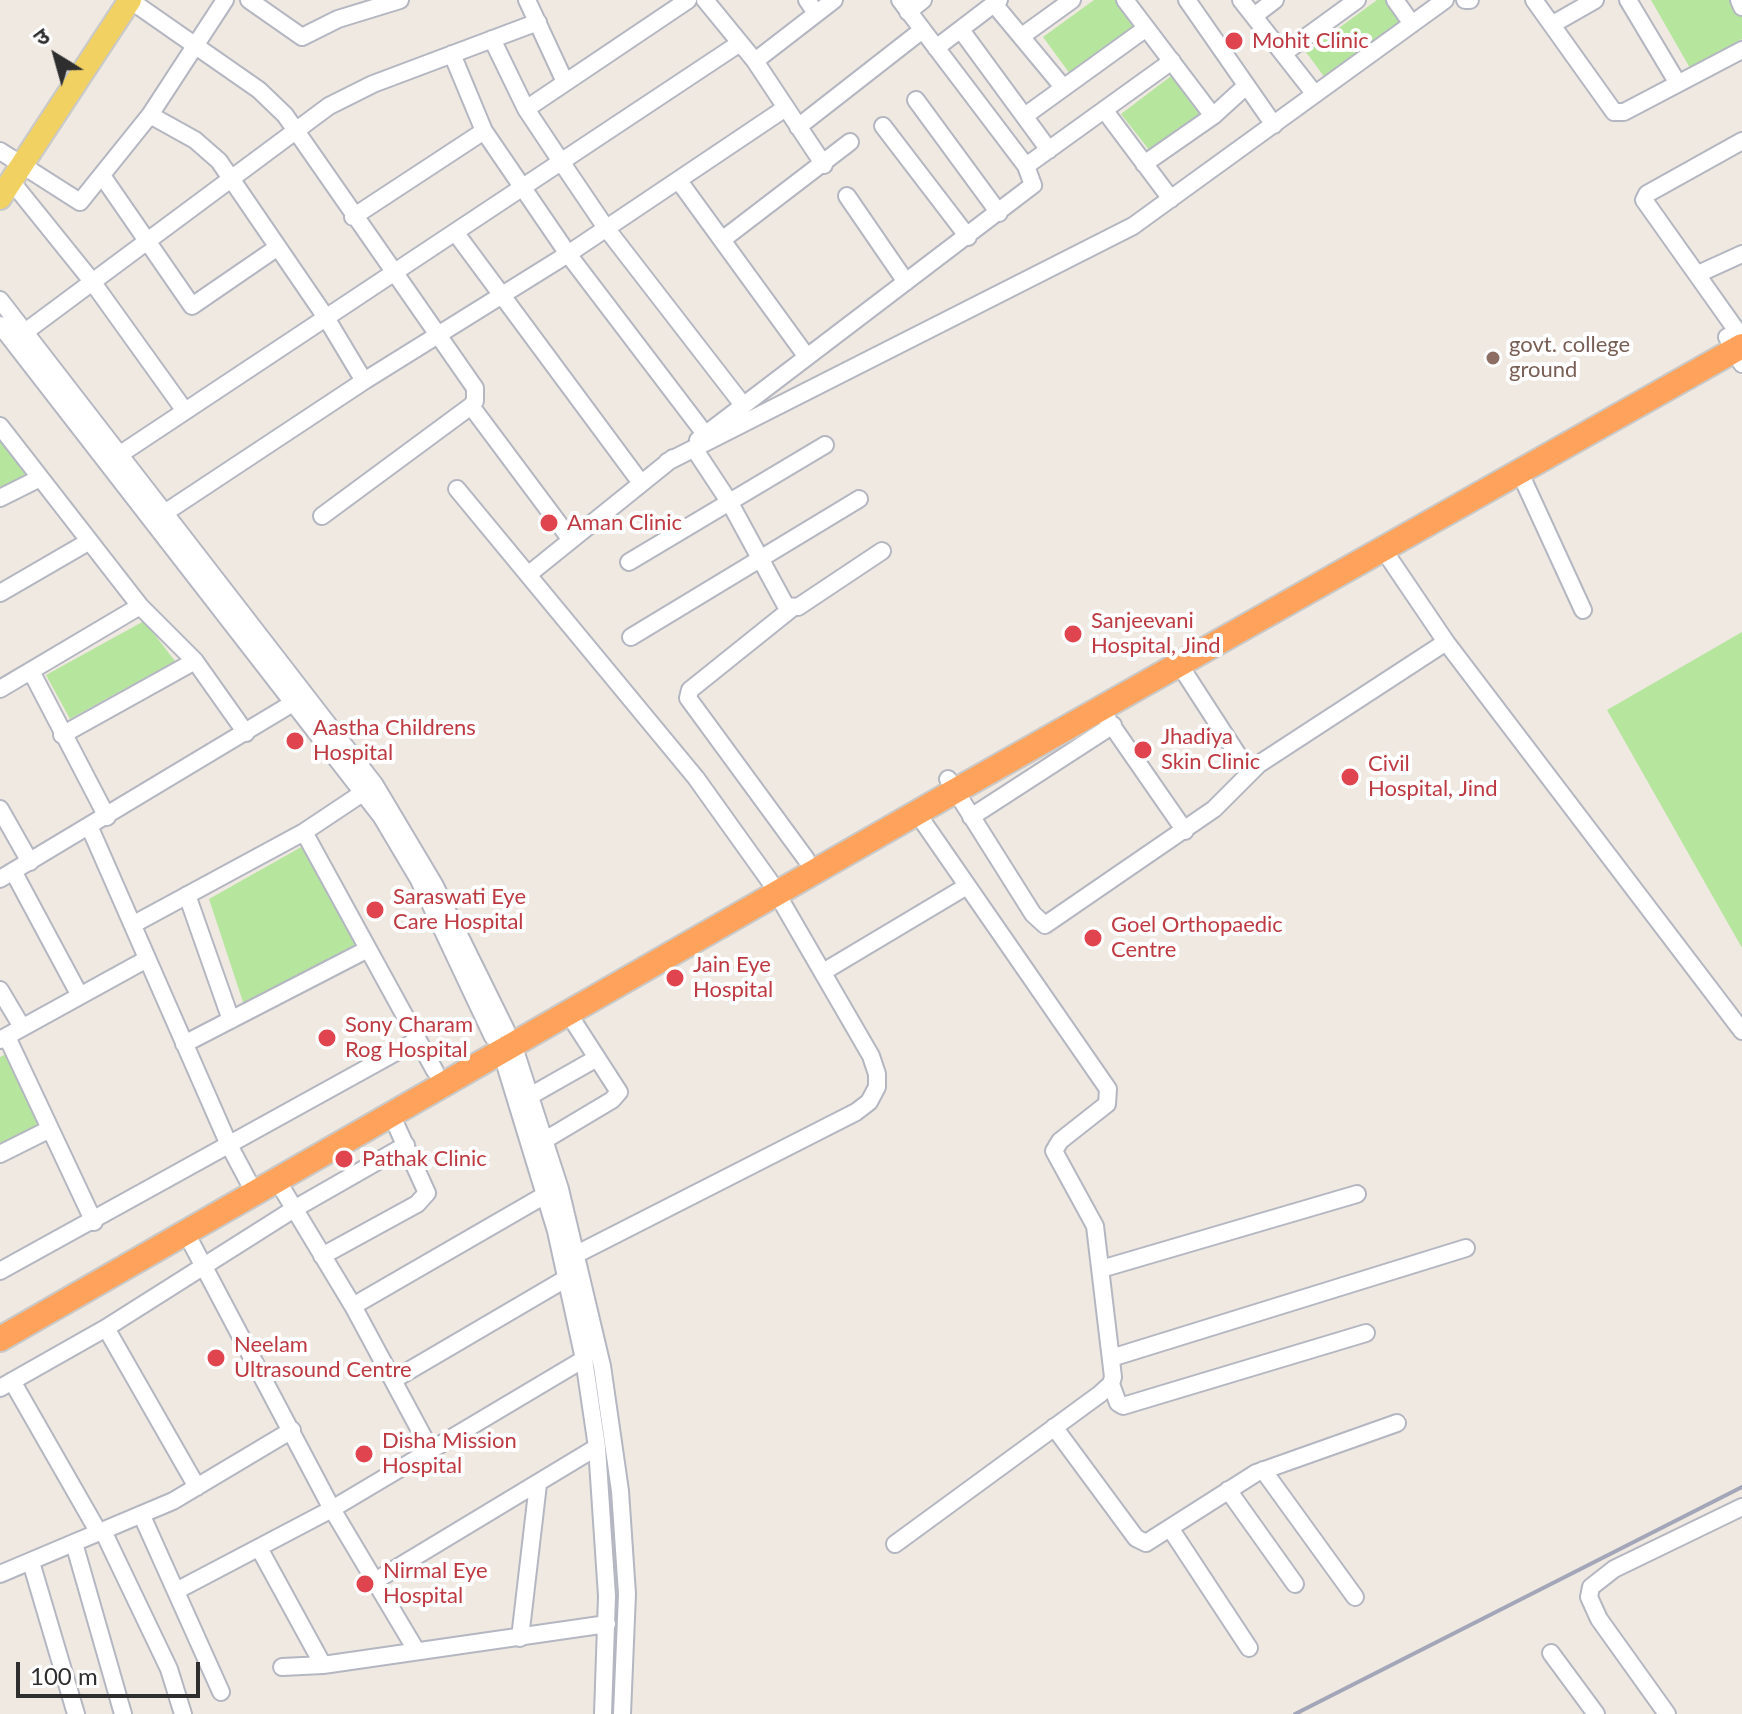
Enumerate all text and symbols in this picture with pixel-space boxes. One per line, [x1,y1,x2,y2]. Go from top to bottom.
north arrow [16,16,96,96]
text: उ [28,22,55,51]
place label: Mohit Clinic [1252,28,1369,54]
marker: Mohit Clinic [1223,30,1245,52]
place label: govt. college ground [1509,332,1630,384]
marker: govt. college ground [1484,349,1502,367]
place label: Aman Clinic [567,510,682,536]
marker: Aman Clinic [538,512,560,534]
place label: Sanjeevani Hospital, Jind [1091,608,1221,660]
marker: Sanjeevani Hospital, Jind [1062,623,1084,645]
place label: Aastha Childrens Hospital [313,715,476,766]
place label: Jhadiya Skin Clinic [1161,724,1260,776]
marker: Aastha Childrens Hospital [284,730,306,752]
marker: Jhadiya Skin Clinic [1132,739,1154,761]
place label: Civil Hospital, Jind [1368,751,1498,802]
marker: Civil Hospital, Jind [1339,766,1361,788]
place label: Saraswati Eye Care Hospital [393,884,526,936]
marker: Saraswati Eye Care Hospital [364,899,386,921]
place label: Goel Orthopaedic Centre [1111,912,1283,964]
marker: Goel Orthopaedic Centre [1082,927,1104,949]
place label: Jain Eye Hospital [693,952,773,1004]
marker: Jain Eye Hospital [664,967,686,989]
place label: Sony Charam Rog Hospital [345,1012,473,1064]
marker: Sony Charam Rog Hospital [316,1027,338,1049]
place label: Pathak Clinic [362,1146,487,1172]
marker: Pathak Clinic [333,1148,355,1170]
place label: Neelam Ultrasound Centre [234,1332,412,1384]
marker: Neelam Ultrasound Centre [205,1347,227,1369]
place label: Disha Mission Hospital [382,1428,517,1480]
marker: Disha Mission Hospital [353,1443,375,1465]
place label: Nirmal Eye Hospital [383,1558,488,1610]
marker: Nirmal Eye Hospital [354,1573,376,1595]
scale bar [20,1646,204,1696]
text: 100 m [30,1661,98,1690]

